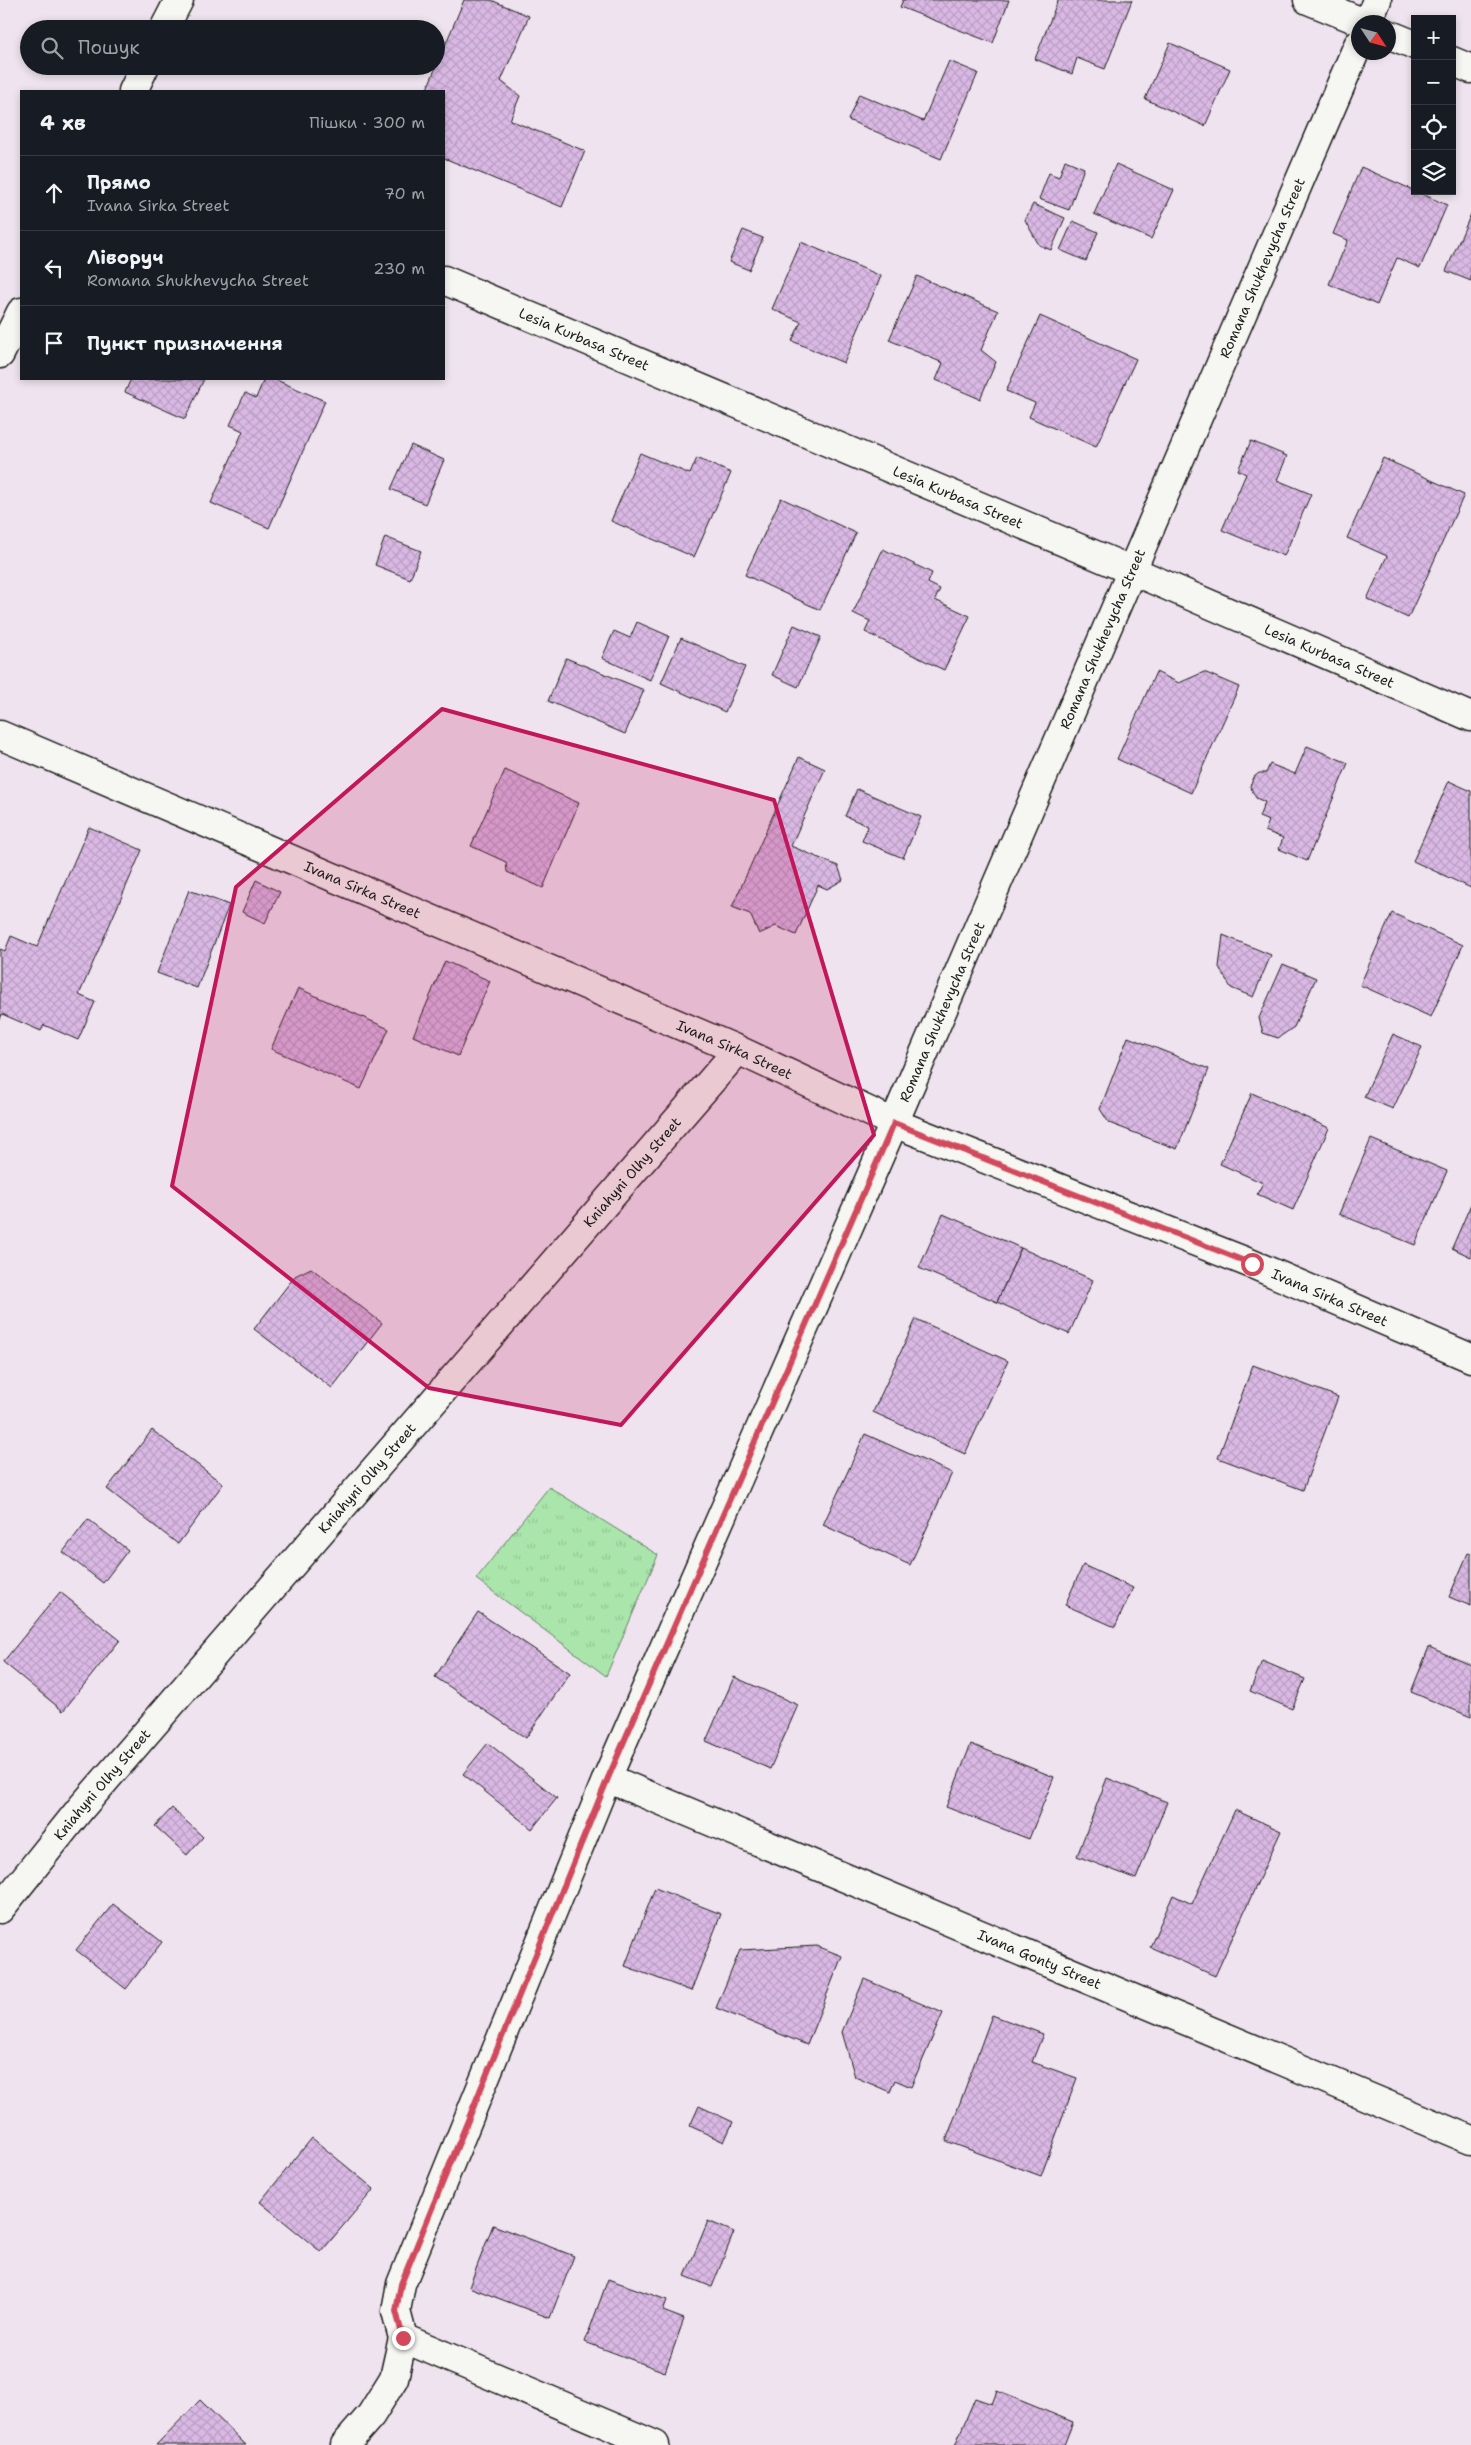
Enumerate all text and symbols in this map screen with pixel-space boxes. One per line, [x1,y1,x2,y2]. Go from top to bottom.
north arrow [1351,15,1396,60]
map controls [1411,15,1456,195]
button: + [1411,15,1456,60]
search box [20,20,445,75]
icon: search [38,34,66,62]
text: Пошук [78,35,140,60]
button: − [1411,60,1456,105]
button: locate [1411,105,1456,150]
text: 4 хв [40,109,86,137]
text: Пішки · 300 m [309,112,425,133]
button: layers [1411,150,1456,195]
text: Прямо [87,170,151,195]
street label: Romana Shukhevycha Street [1215,175,1309,361]
icon: ahead [40,179,68,207]
text: 70 m [384,183,425,204]
text: Ivana Sirka Street [87,195,230,216]
text: Ліворуч [87,245,163,270]
icon: left [40,254,68,282]
text: 230 m [373,258,425,279]
text: Romana Shukhevycha Street [87,270,309,291]
street label: Lesia Kurbasa Street [516,304,652,375]
icon: arrive [40,329,68,357]
text: Пункт призначення [87,331,283,356]
street label: Lesia Kurbasa Street [890,462,1026,533]
street label: Romana Shukhevycha Street [1056,546,1149,732]
street label: Lesia Kurbasa Street [1262,620,1397,692]
street label: Ivana Sirka Street [301,857,423,922]
street label: Romana Shukhevycha Street [895,919,989,1105]
street label: Ivana Sirka Street [674,1016,795,1083]
street label: Kniahyni Olhy Street [579,1113,685,1231]
route start [1241,1253,1264,1276]
street label: Ivana Sirka Street [1269,1264,1391,1330]
street label: Kniahyni Olhy Street [314,1419,420,1537]
street label: Kniahyni Olhy Street [50,1725,154,1844]
street label: Ivana Gonty Street [975,1925,1104,1993]
route end [392,2327,415,2350]

